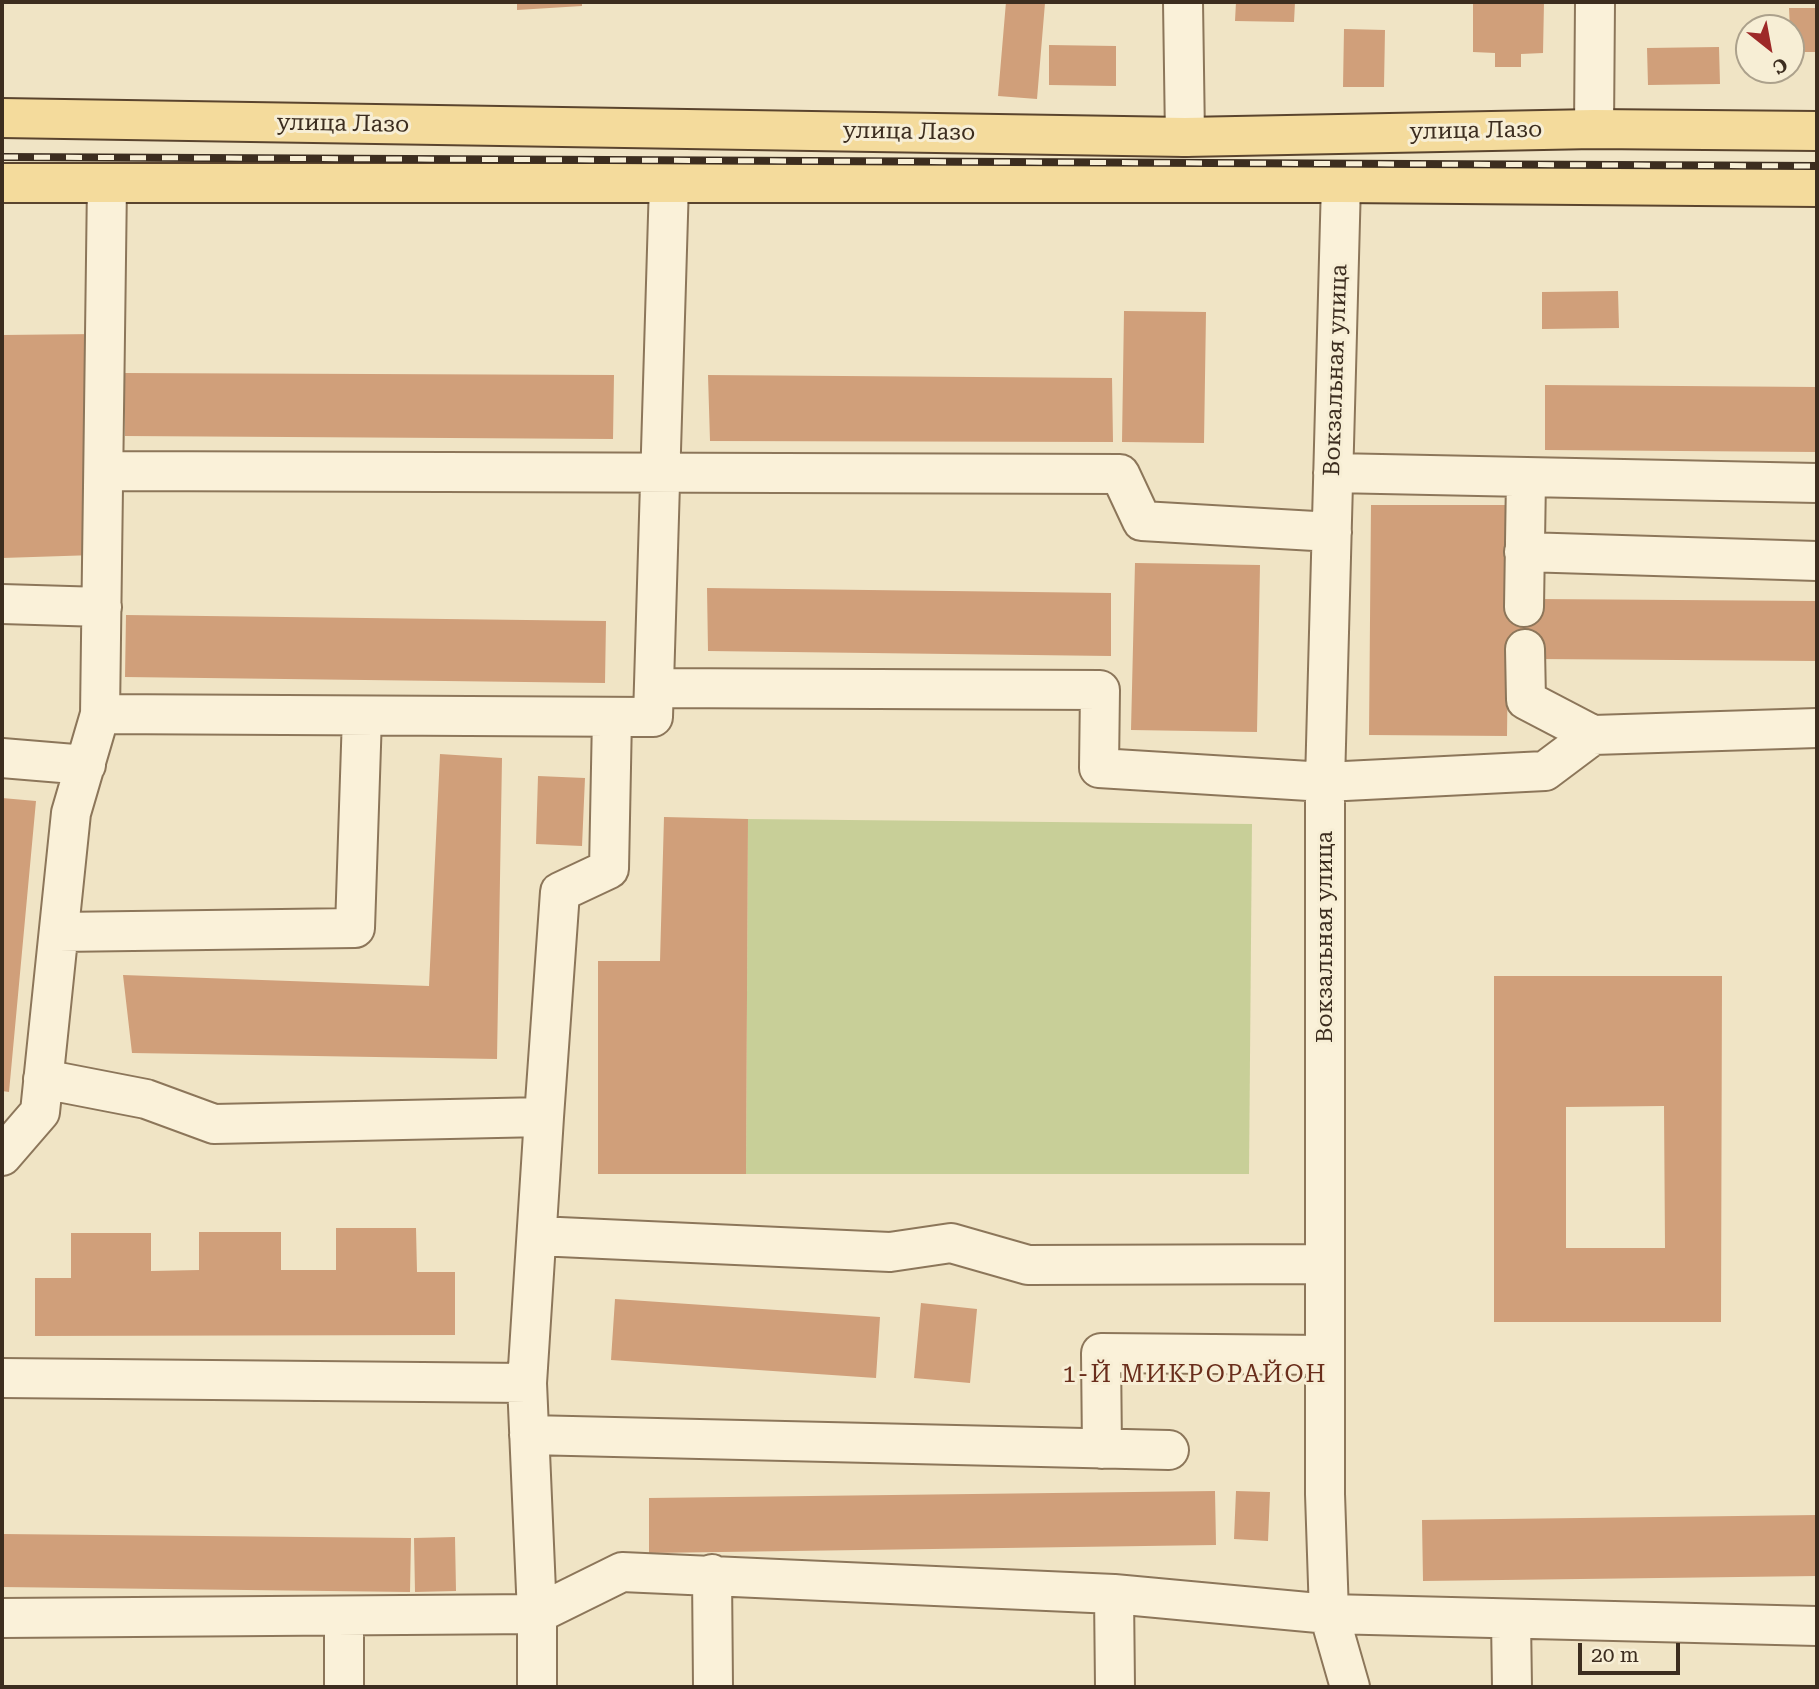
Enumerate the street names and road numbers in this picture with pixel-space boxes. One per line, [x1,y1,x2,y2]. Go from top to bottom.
street label: улица Лазо [277,109,409,139]
street label: улица Лазо [1410,116,1542,146]
street label: улица Лазо [843,117,975,147]
street label: Вокзальная улица [1319,264,1353,476]
street label: Вокзальная улица [1311,831,1339,1043]

